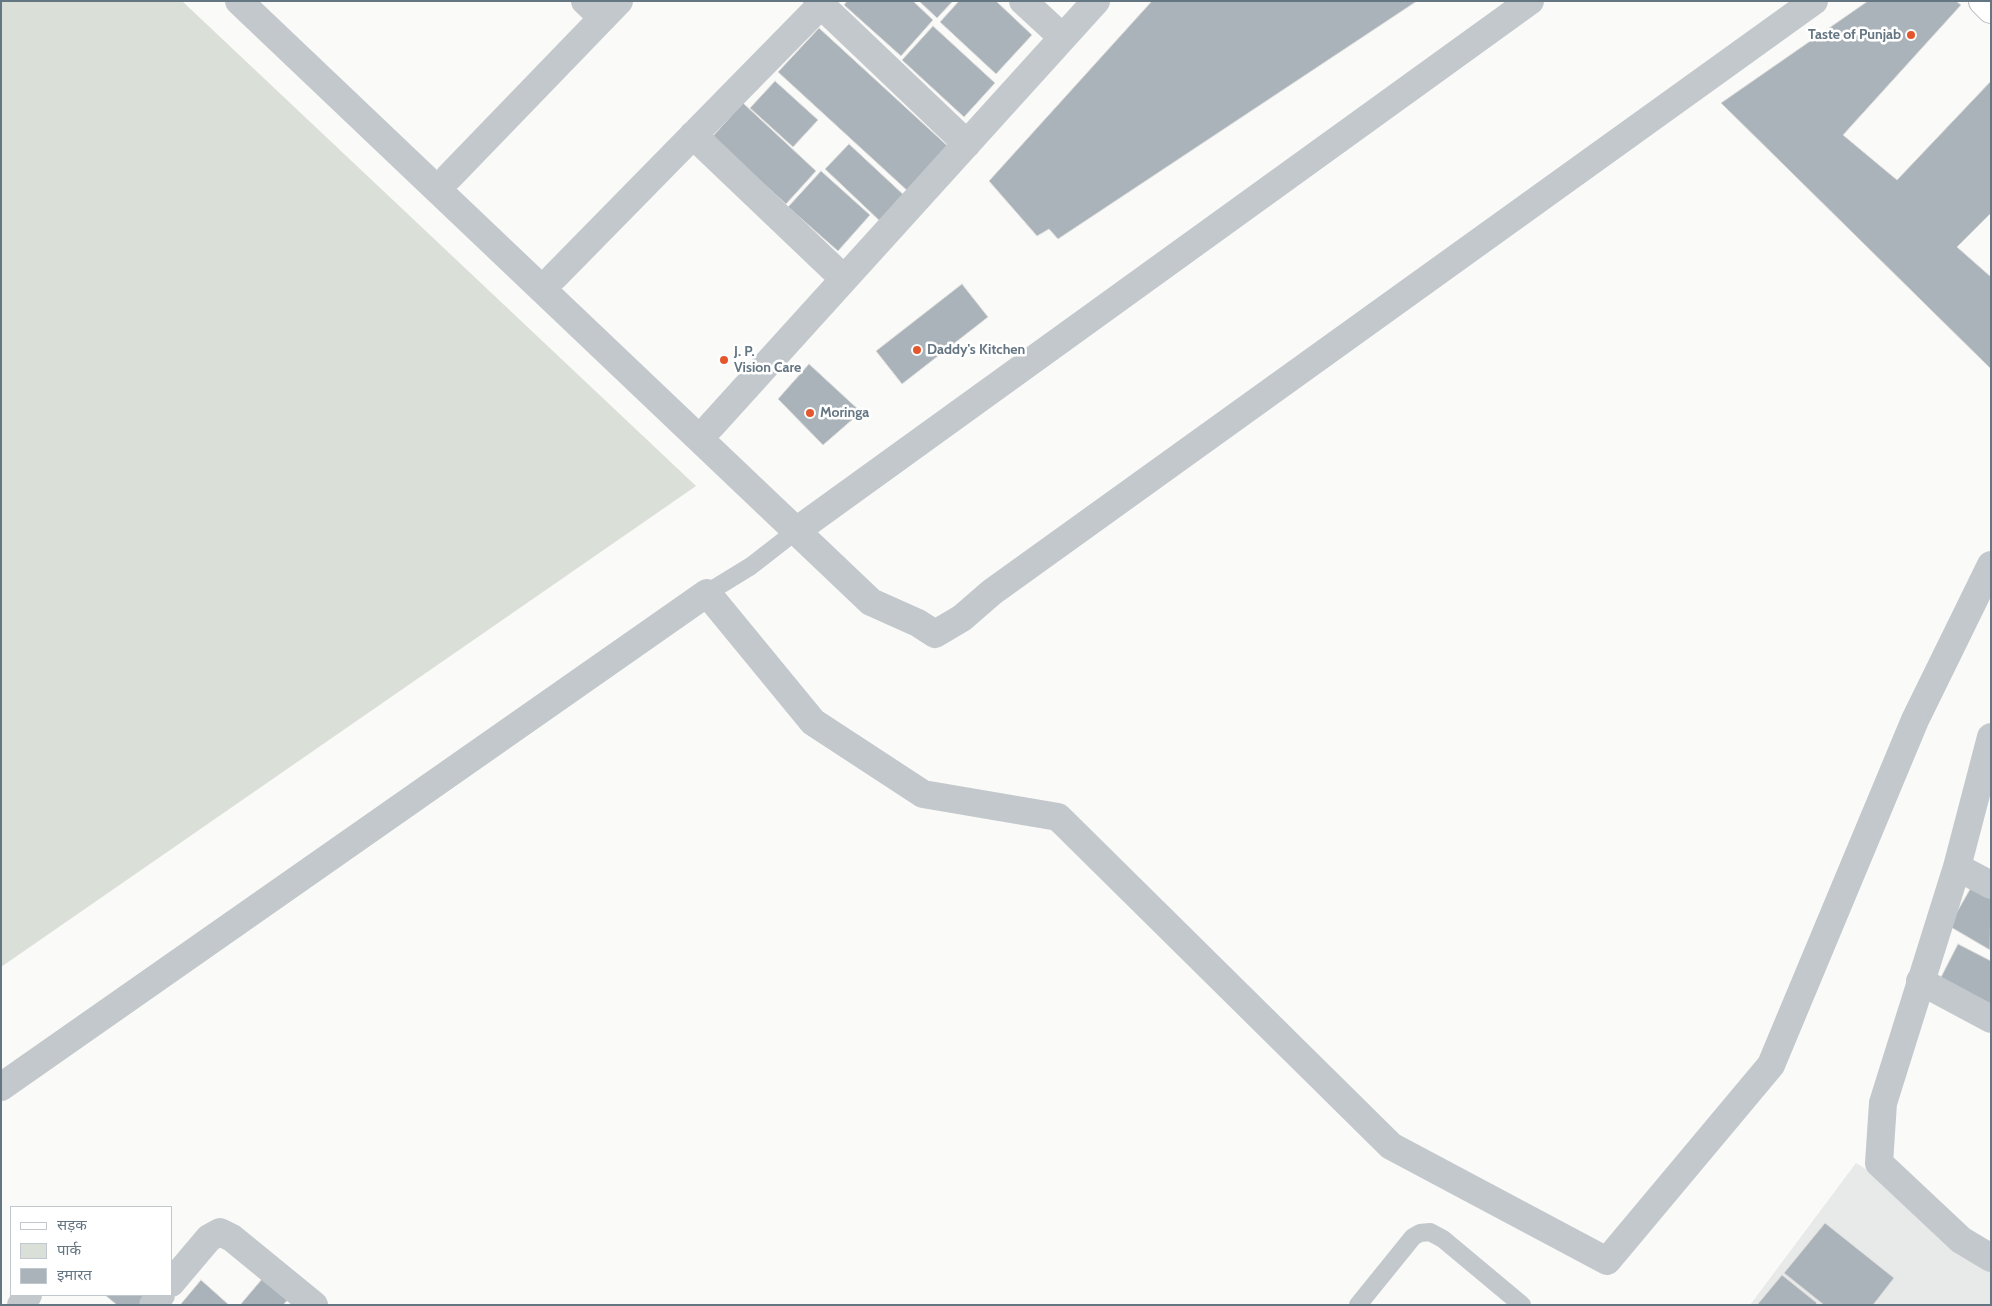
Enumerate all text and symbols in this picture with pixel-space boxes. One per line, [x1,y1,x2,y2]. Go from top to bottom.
place label: Taste of Punjab [1808,27,1901,43]
marker: Taste of Punjab [1905,29,1917,41]
place label: Daddy's Kitchen [927,342,1025,358]
place label: J. P. Vision Care [734,344,801,377]
marker: Daddy's Kitchen [911,344,923,356]
marker: J. P. Vision Care [718,354,730,366]
place label: Moringa [820,405,869,421]
marker: Moringa [804,407,816,419]
legend [10,1206,172,1296]
text: सड़क [57,1216,87,1234]
text: पार्क [57,1241,81,1259]
text: इमारत [57,1266,92,1284]

